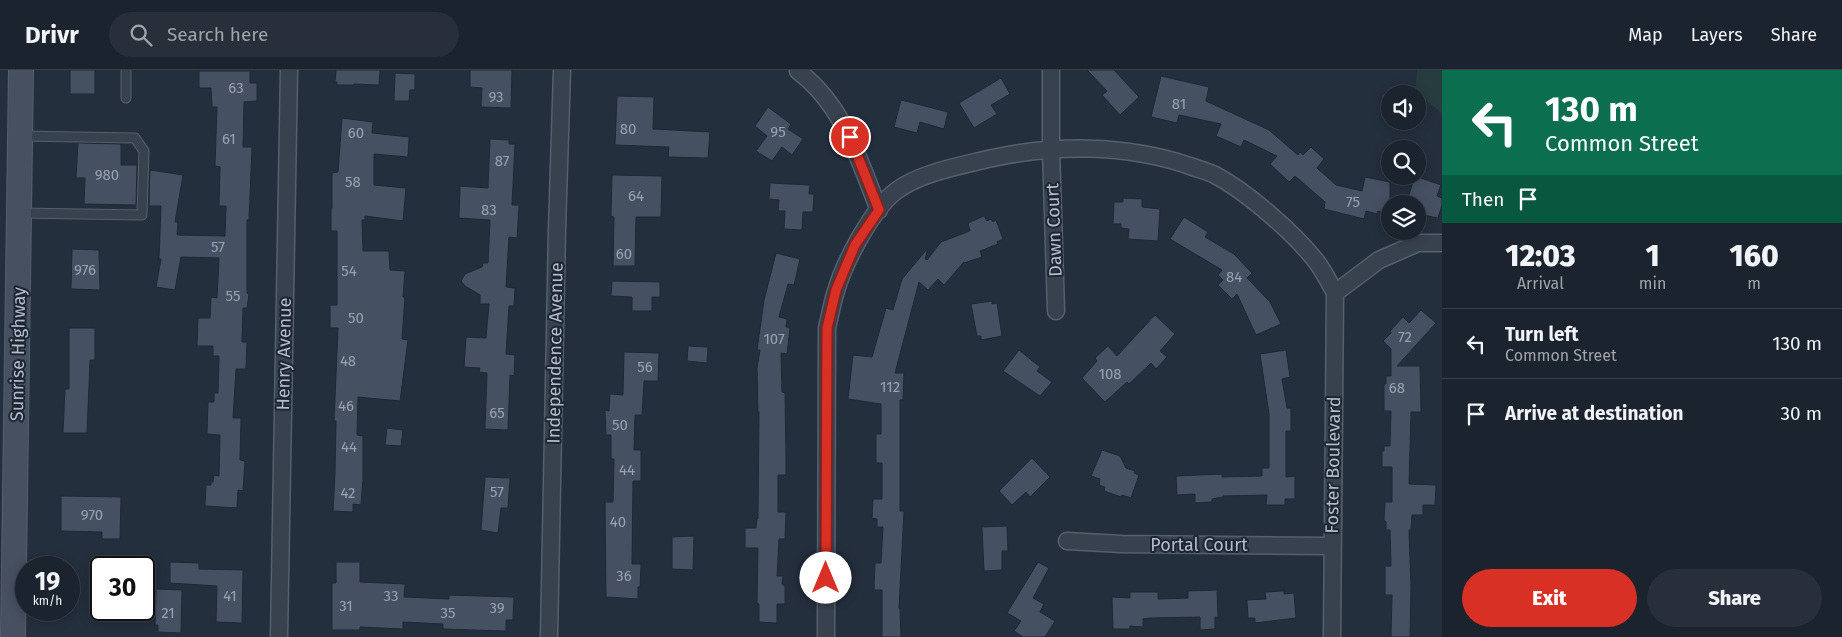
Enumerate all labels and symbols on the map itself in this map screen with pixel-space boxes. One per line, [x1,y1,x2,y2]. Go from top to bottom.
house number: 63 [228,79,244,97]
house number: 93 [488,88,504,106]
house number: 81 [1172,95,1186,113]
pin [829,116,871,158]
house number: 80 [620,120,636,138]
house number: 95 [770,123,786,141]
house number: 60 [348,124,364,142]
house number: 61 [222,130,236,148]
house number: 87 [495,152,510,170]
house number: 980 [95,166,119,184]
house number: 58 [345,173,361,191]
street label: Dawn Court [1041,182,1067,277]
house number: 64 [628,187,644,205]
house number: 75 [1346,193,1360,211]
house number: 83 [481,201,497,219]
house number: 57 [211,238,225,256]
house number: 60 [616,245,632,263]
house number: 976 [74,261,96,279]
house number: 54 [341,262,357,280]
street label: Independence Avenue [542,262,568,444]
house number: 84 [1226,268,1242,286]
street label: Sunrise Highway [6,287,30,421]
house number: 55 [226,287,240,305]
street label: Henry Avenue [272,297,296,411]
house number: 50 [348,309,364,327]
house number: 72 [1398,328,1412,346]
house number: 107 [763,330,785,348]
house number: 48 [340,352,356,370]
house number: 56 [637,358,653,376]
house number: 108 [1098,365,1122,383]
house number: 112 [880,378,900,396]
house number: 68 [1389,379,1405,397]
street label: Foster Boulevard [1321,396,1345,534]
house number: 46 [338,397,354,415]
house number: 65 [489,404,505,422]
house number: 50 [612,416,628,434]
house number: 44 [341,438,357,456]
house number: 44 [619,461,635,479]
house number: 57 [490,483,504,501]
house number: 42 [340,484,356,502]
house number: 970 [81,506,103,524]
house number: 40 [610,513,626,531]
street label: Portal Court [1150,534,1248,556]
position arrow [799,551,851,603]
speed limit sign: 30 [90,556,155,621]
house number: 36 [616,567,632,585]
house number: 41 [223,587,237,605]
house number: 33 [384,587,398,605]
house number: 31 [339,597,353,615]
house number: 39 [489,599,505,617]
house number: 21 [161,604,175,622]
house number: 35 [440,604,456,622]

